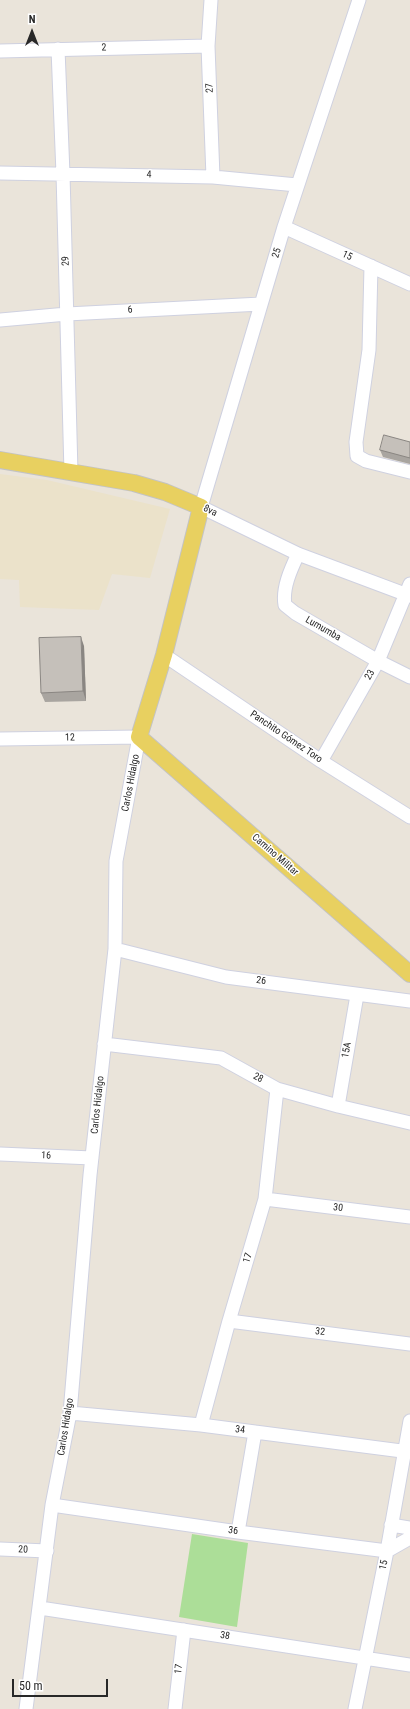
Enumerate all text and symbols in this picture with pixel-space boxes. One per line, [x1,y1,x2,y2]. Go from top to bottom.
north arrow [12,12,52,52]
text: N [29,13,35,26]
street label: 2 [101,42,107,54]
street label: 27 [204,83,216,93]
street label: 4 [146,169,152,181]
street label: 25 [270,247,284,259]
street label: 15 [340,248,354,264]
street label: 29 [60,256,72,266]
street label: 6 [127,304,133,316]
street label: 8va [201,503,219,519]
street label: Lumumba [303,614,343,644]
street label: 23 [362,668,378,682]
street label: Panchito Gómez Toro [248,708,324,766]
street label: 12 [65,732,75,744]
street label: Carlos Hidalgo [120,753,142,813]
street label: Camino Militar [249,832,301,878]
street label: 26 [255,974,267,988]
street label: 15A [340,1041,354,1059]
street label: 28 [251,1070,265,1086]
street label: Carlos Hidalgo [89,1075,107,1135]
street label: 16 [41,1150,51,1162]
street label: 30 [332,1201,344,1215]
street label: 17 [241,1252,255,1264]
street label: 32 [314,1325,326,1339]
street label: Carlos Hidalgo [56,1397,76,1457]
street label: 34 [234,1423,246,1437]
street label: 36 [227,1524,239,1538]
street label: 20 [18,1544,28,1556]
street label: 15 [377,1559,391,1571]
street label: 38 [219,1629,231,1643]
street label: 17 [172,1663,186,1675]
scale bar [14,1671,110,1697]
text: 50 m [19,1679,43,1693]

